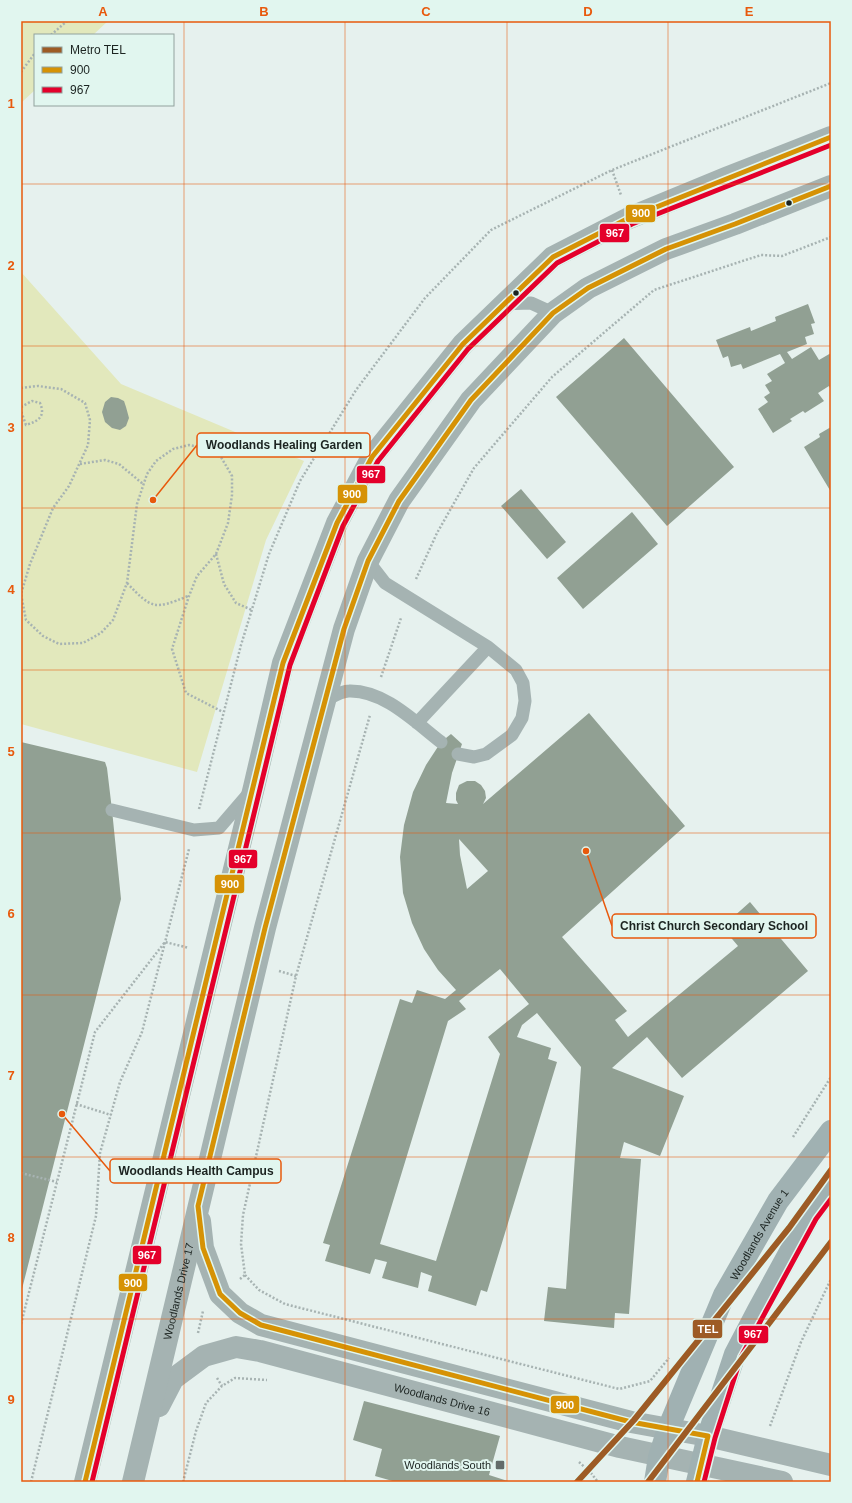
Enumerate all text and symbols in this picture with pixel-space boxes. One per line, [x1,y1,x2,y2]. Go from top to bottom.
text: A [98,4,108,19]
text: B [259,4,269,19]
text: C [421,4,431,19]
text: D [583,4,593,19]
text: E [745,4,754,19]
legend [34,34,174,106]
text: Metro TEL [70,43,126,57]
text: 900 [70,63,90,77]
text: 967 [70,83,90,97]
text: 1 [7,96,15,111]
unlabelled marker [784,198,794,208]
line badge: 900 [625,204,656,223]
text: 900 [632,207,650,219]
line badge: 967 [599,223,630,243]
text: 967 [606,227,624,239]
text: 2 [7,258,15,273]
unlabelled marker [511,288,521,298]
text: 3 [7,420,15,435]
callout: Woodlands Healing Garden [197,433,370,457]
text: Woodlands Healing Garden [206,438,362,452]
line badge: 967 [356,465,386,484]
text: 967 [362,468,380,480]
line badge: 900 [337,484,368,504]
text: 900 [343,488,361,500]
text: 4 [7,582,15,597]
text: 5 [7,744,15,759]
line badge: 967 [228,849,258,869]
text: 967 [234,853,252,865]
line badge: 900 [214,874,245,894]
text: 900 [221,878,239,890]
text: 6 [7,906,15,921]
callout: Christ Church Secondary School [612,914,816,938]
text: Christ Church Secondary School [620,919,808,933]
text: 7 [7,1068,15,1083]
callout: Woodlands Health Campus [110,1159,281,1183]
text: Woodlands Health Campus [118,1164,274,1178]
street label: Woodlands Avenue 1 [728,1187,791,1282]
text: 8 [7,1230,15,1245]
street label: Woodlands Drive 17 [161,1242,196,1341]
line badge: 967 [132,1245,162,1265]
text: 967 [138,1249,156,1261]
line badge: 900 [118,1273,148,1292]
text: 900 [124,1277,142,1289]
line badge: TEL [692,1319,723,1339]
text: TEL [698,1323,719,1335]
line badge: 967 [738,1325,769,1344]
text: 967 [744,1328,762,1340]
street label: Woodlands Drive 16 [393,1381,491,1418]
text: 9 [7,1392,15,1407]
line badge: 900 [550,1395,580,1414]
text: 900 [556,1399,574,1411]
place label: Woodlands South [404,1459,491,1471]
marker: Woodlands South [494,1459,506,1471]

